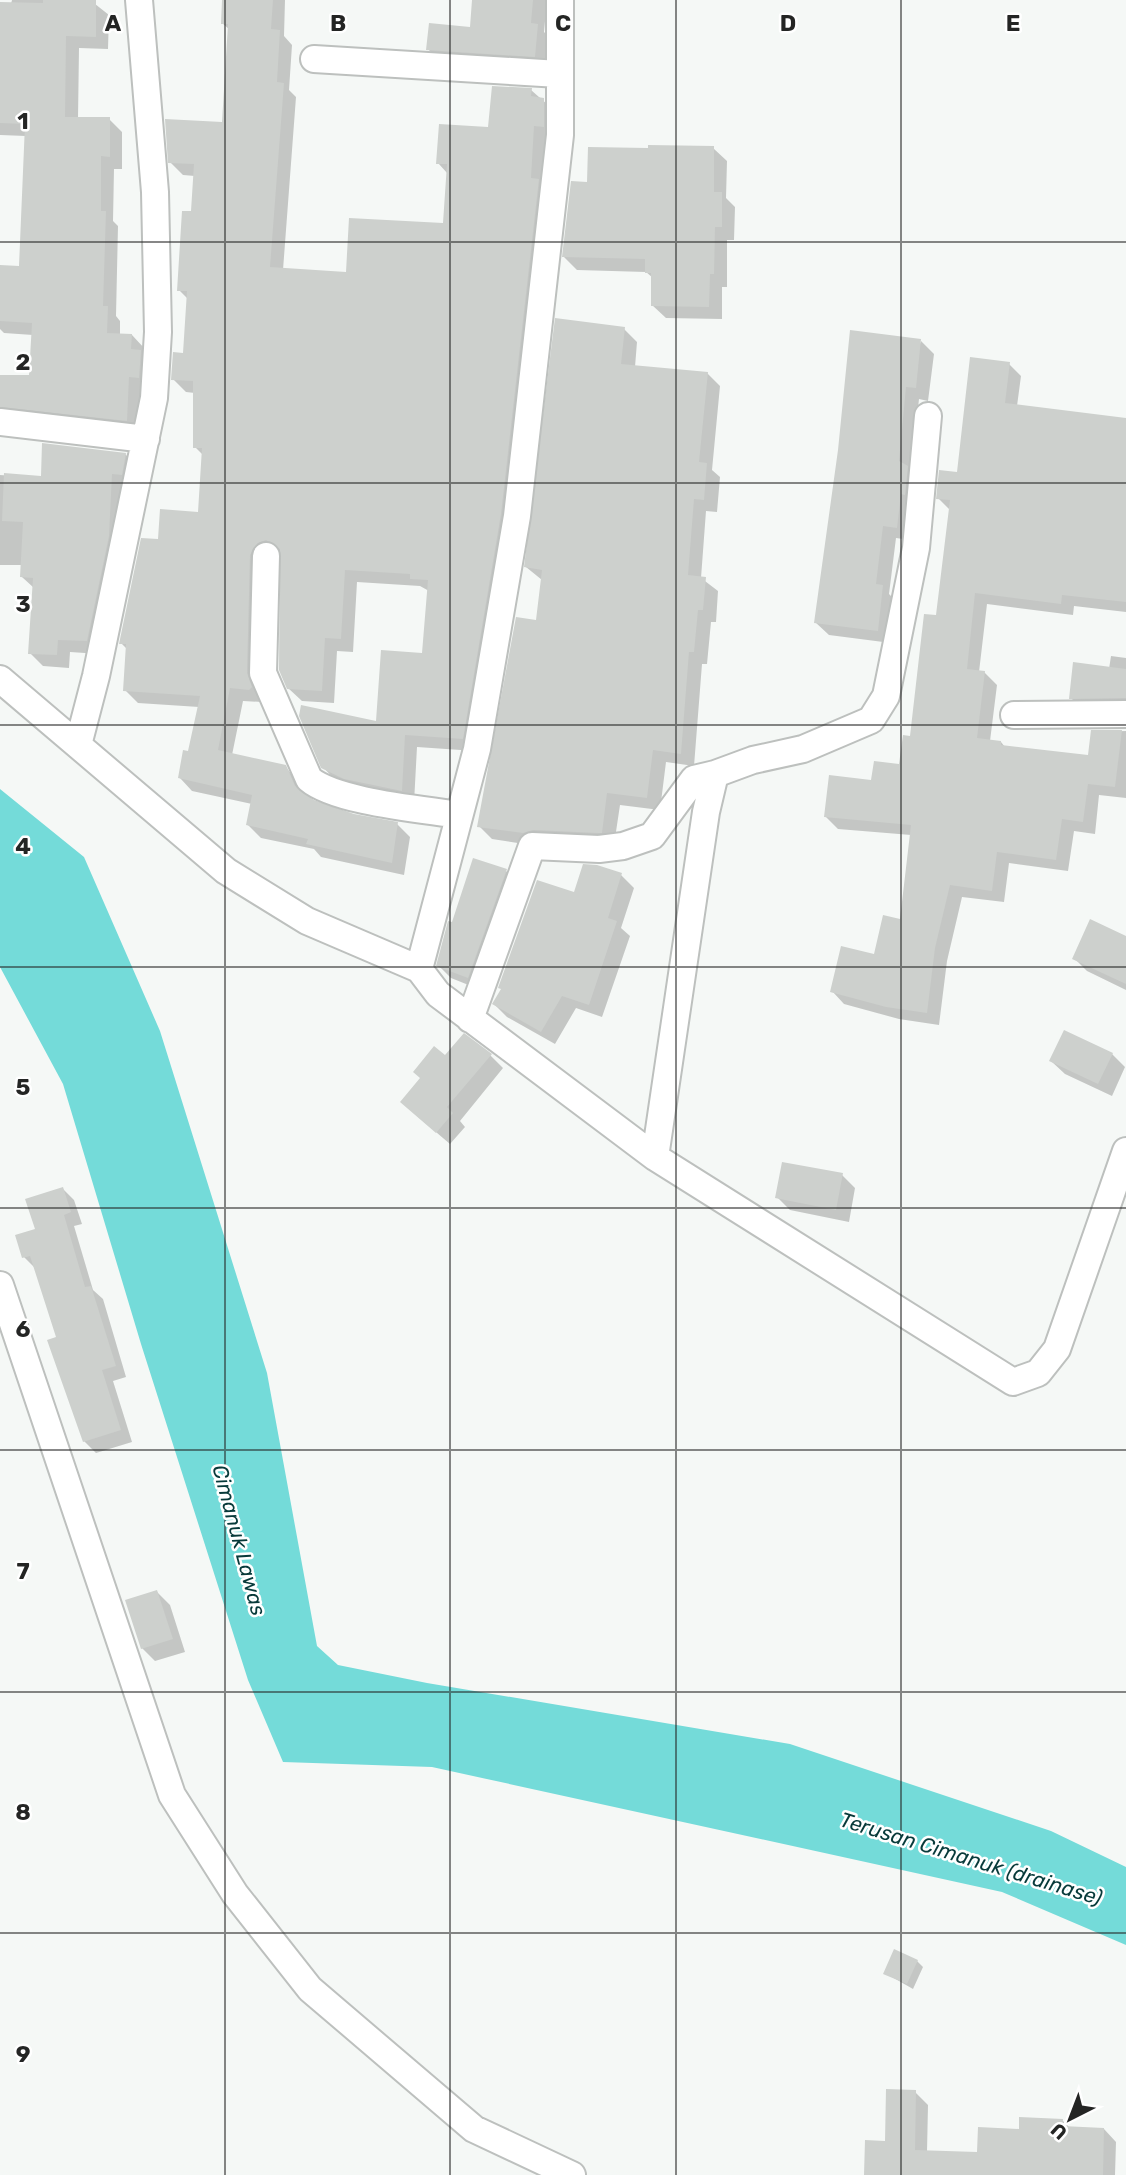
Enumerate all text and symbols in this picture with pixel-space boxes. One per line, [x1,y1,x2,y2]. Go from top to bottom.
text: A [105,9,122,37]
text: B [330,9,346,37]
text: C [555,9,571,37]
text: D [780,9,796,37]
text: E [1006,9,1020,37]
text: 1 [17,107,29,135]
text: 2 [16,348,30,376]
text: 3 [15,590,31,618]
text: 4 [15,832,31,860]
text: 5 [16,1073,31,1101]
text: 6 [16,1315,31,1343]
water label: Cimanuk Lawas [207,1462,272,1618]
text: 7 [16,1557,30,1585]
text: 8 [15,1798,31,1826]
water label: Terusan Cimanuk (drainase) [837,1807,1105,1910]
text: 9 [16,2040,30,2068]
north arrow [1035,2084,1105,2154]
text: U [1046,2118,1072,2144]

